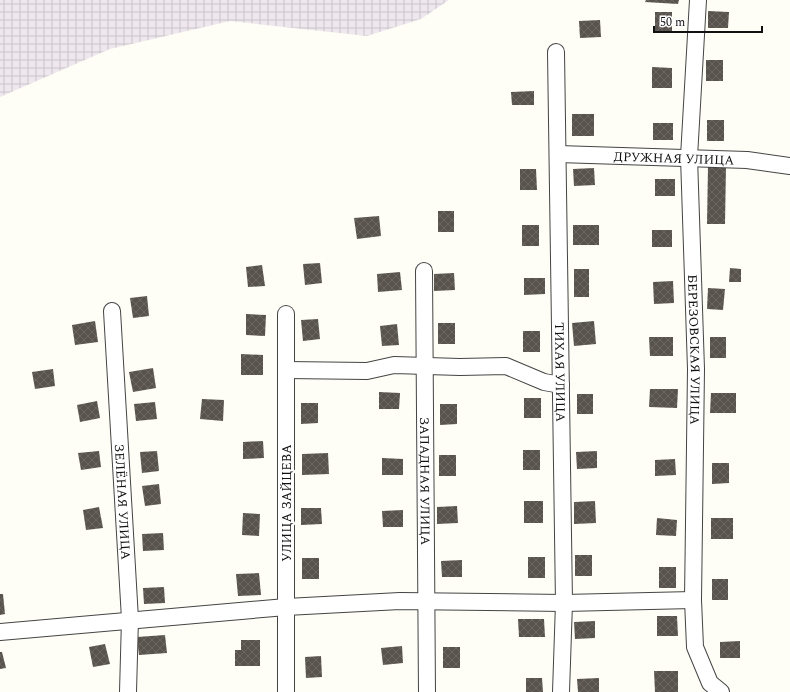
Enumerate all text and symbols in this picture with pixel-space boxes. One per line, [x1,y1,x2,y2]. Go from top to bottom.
scale bar [654,8,762,34]
text: 50 m [660,13,685,32]
street label: ДРУЖНАЯ УЛИЦА [613,147,735,171]
street label: БЕРЕЗОВСКАЯ УЛИЦА [682,274,705,425]
street label: ТИХАЯ УЛИЦА [549,322,570,422]
street label: ЗАПАДНАЯ УЛИЦА [414,417,435,546]
street label: ЗЕЛЁНАЯ УЛИЦА [109,443,136,561]
street label: УЛИЦА ЗАЙЦЕВА [277,444,297,562]

